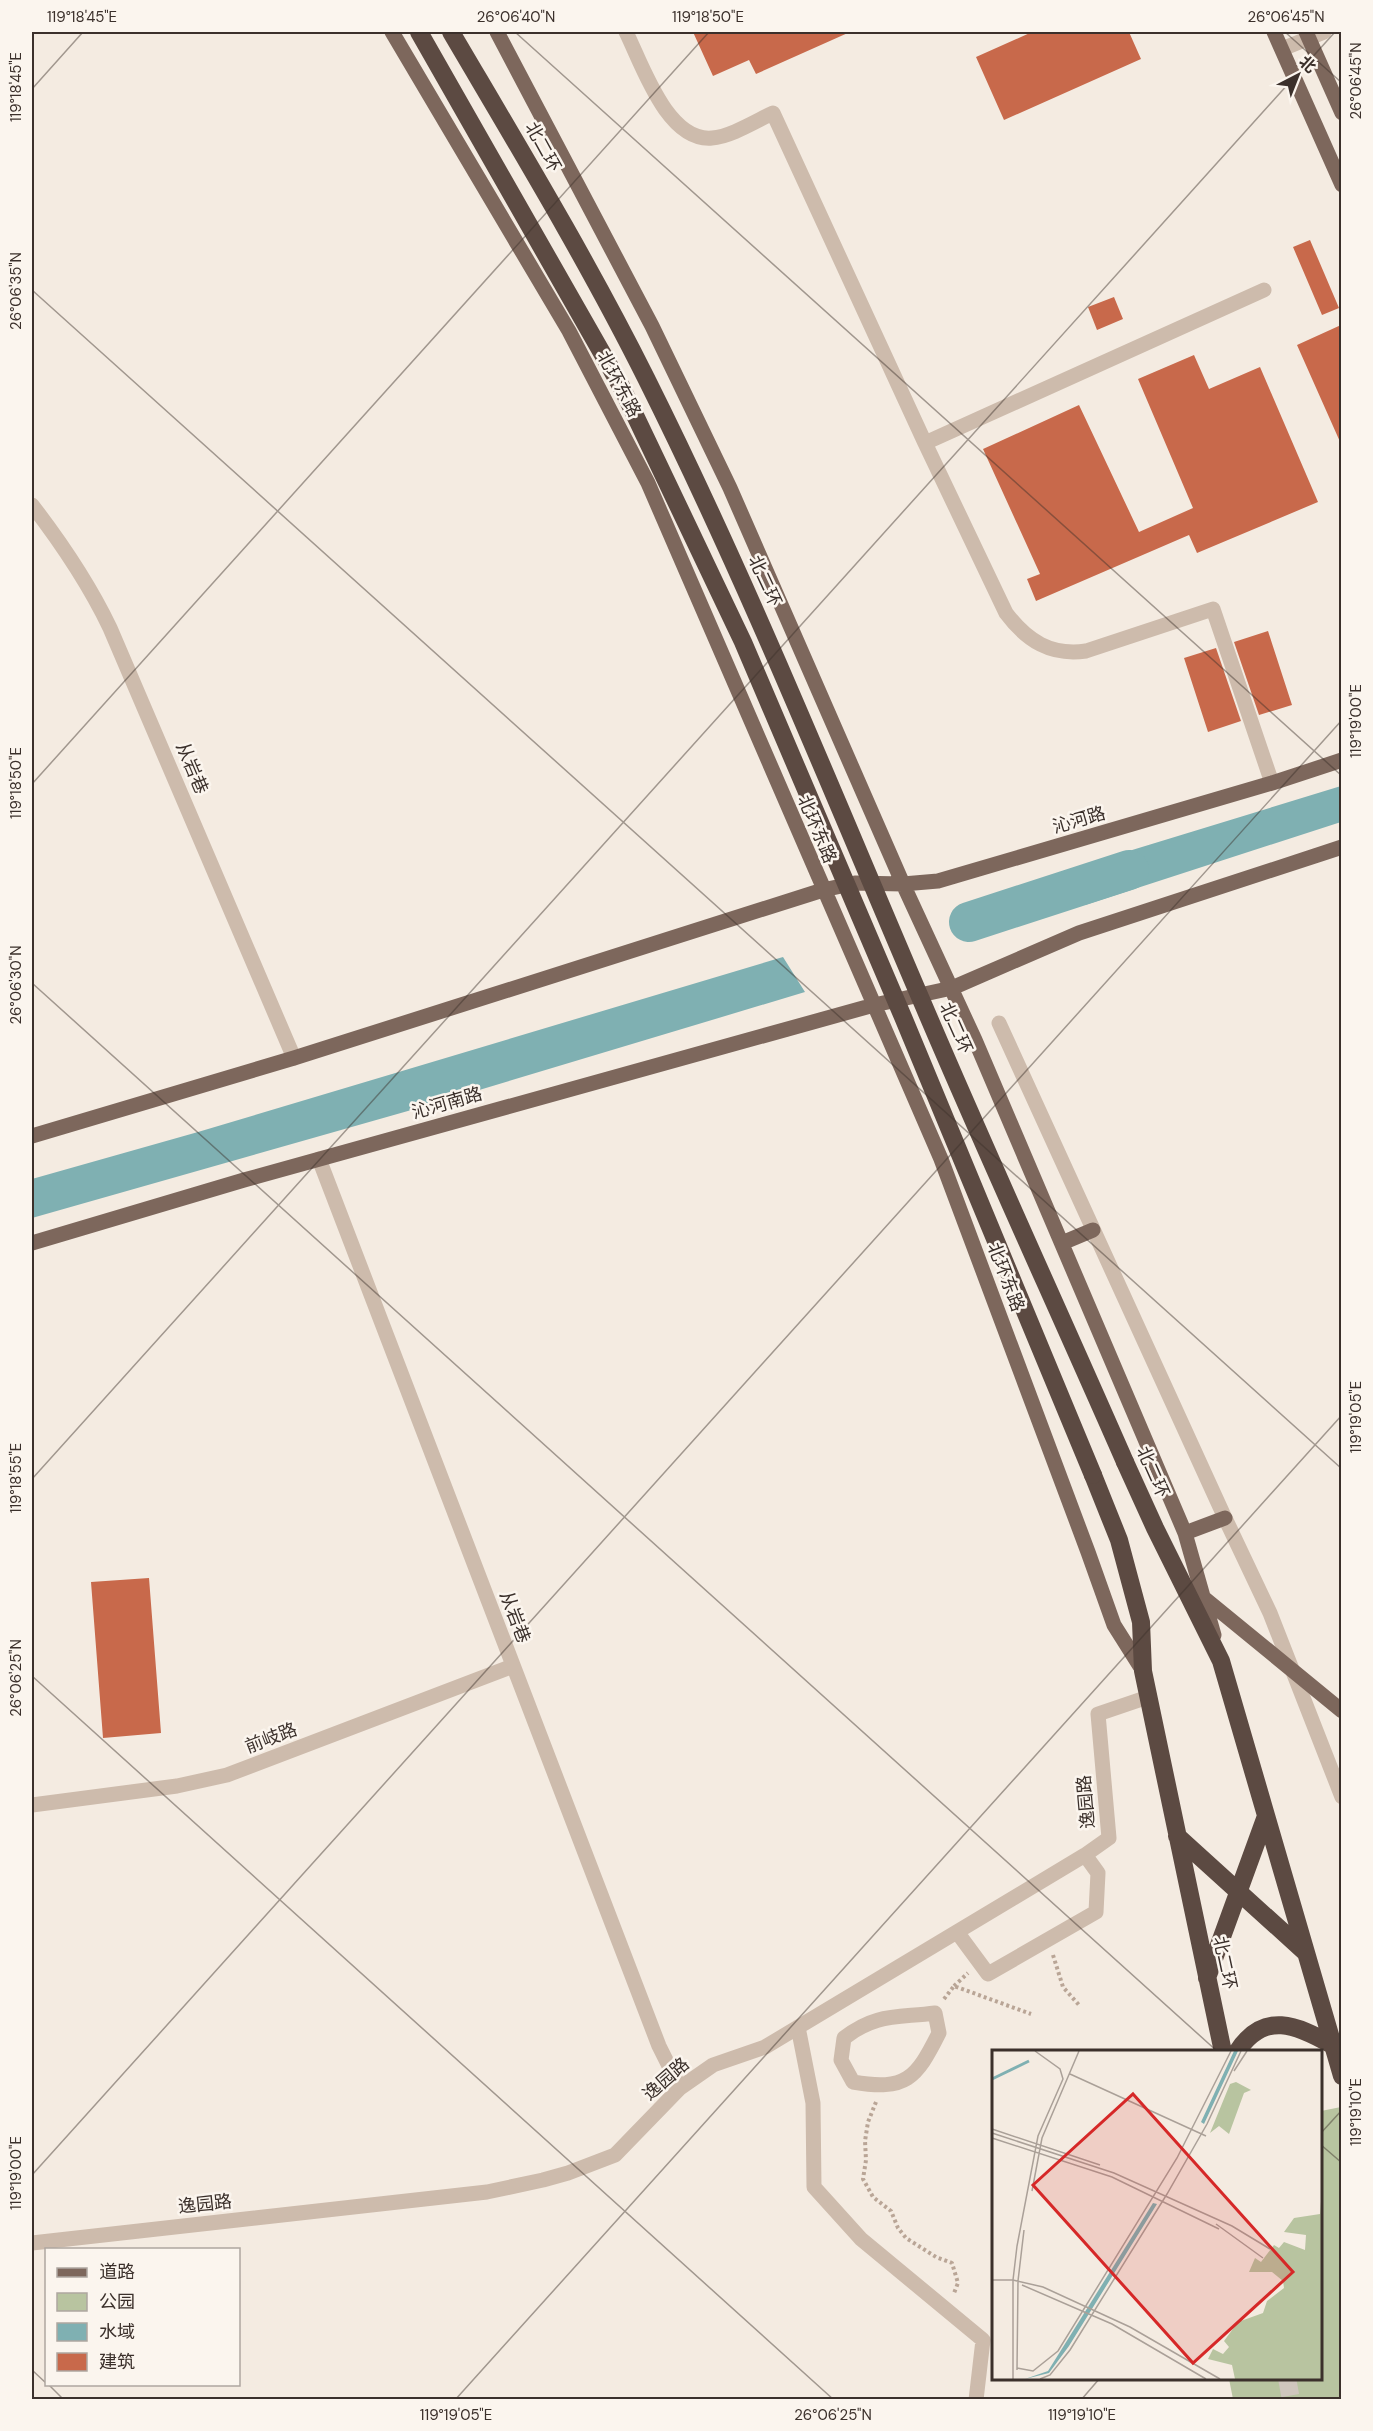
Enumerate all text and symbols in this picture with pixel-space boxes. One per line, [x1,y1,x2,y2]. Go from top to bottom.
text: 119°18'45"E [47,7,117,27]
text: 26°06'40"N [477,7,555,27]
text: 119°18'50"E [672,7,744,27]
text: 26°06'45"N [1247,7,1325,27]
text: 26°06'45"N [1346,42,1366,120]
north arrow [1268,45,1328,105]
text: 北 [1295,51,1321,77]
text: 119°18'45"E [6,52,26,122]
street label: 北二环 [519,118,567,176]
text: 26°06'35"N [6,252,26,330]
street label: 北环东路 [592,347,646,421]
street label: 北二环 [743,551,787,611]
text: 119°19'00"E [1346,684,1366,758]
street label: 从岩巷 [170,738,214,798]
text: 119°18'50"E [6,747,26,819]
street label: 北环东路 [792,791,842,867]
street label: 沁河路 [1050,801,1108,839]
text: 26°06'30"N [6,945,26,1025]
street label: 北二环 [934,998,978,1058]
street label: 沁河南路 [409,1082,485,1124]
street label: 北环东路 [982,1239,1030,1315]
text: 119°19'05"E [1346,1381,1366,1453]
street label: 北二环 [1131,1442,1175,1502]
text: 119°18'55"E [6,1443,26,1513]
street label: 从岩巷 [494,1587,536,1647]
text: 26°06'25"N [6,1639,26,1717]
street label: 前岐路 [241,1717,301,1759]
street label: 逸园路 [1072,1774,1100,1830]
street label: 北二环 [1208,1934,1242,1992]
inset map [992,2050,1322,2380]
street label: 逸园路 [638,2052,694,2106]
text: 119°19'10"E [1346,2078,1366,2146]
text: 119°19'00"E [6,2136,26,2210]
street label: 逸园路 [177,2189,233,2219]
legend [45,2248,240,2386]
text: 道路 [99,2260,135,2284]
text: 公园 [99,2290,135,2314]
text: 水域 [99,2320,135,2344]
text: 建筑 [99,2350,135,2374]
text: 119°19'05"E [420,2405,492,2425]
text: 26°06'25"N [794,2405,872,2425]
text: 119°19'10"E [1048,2405,1116,2425]

